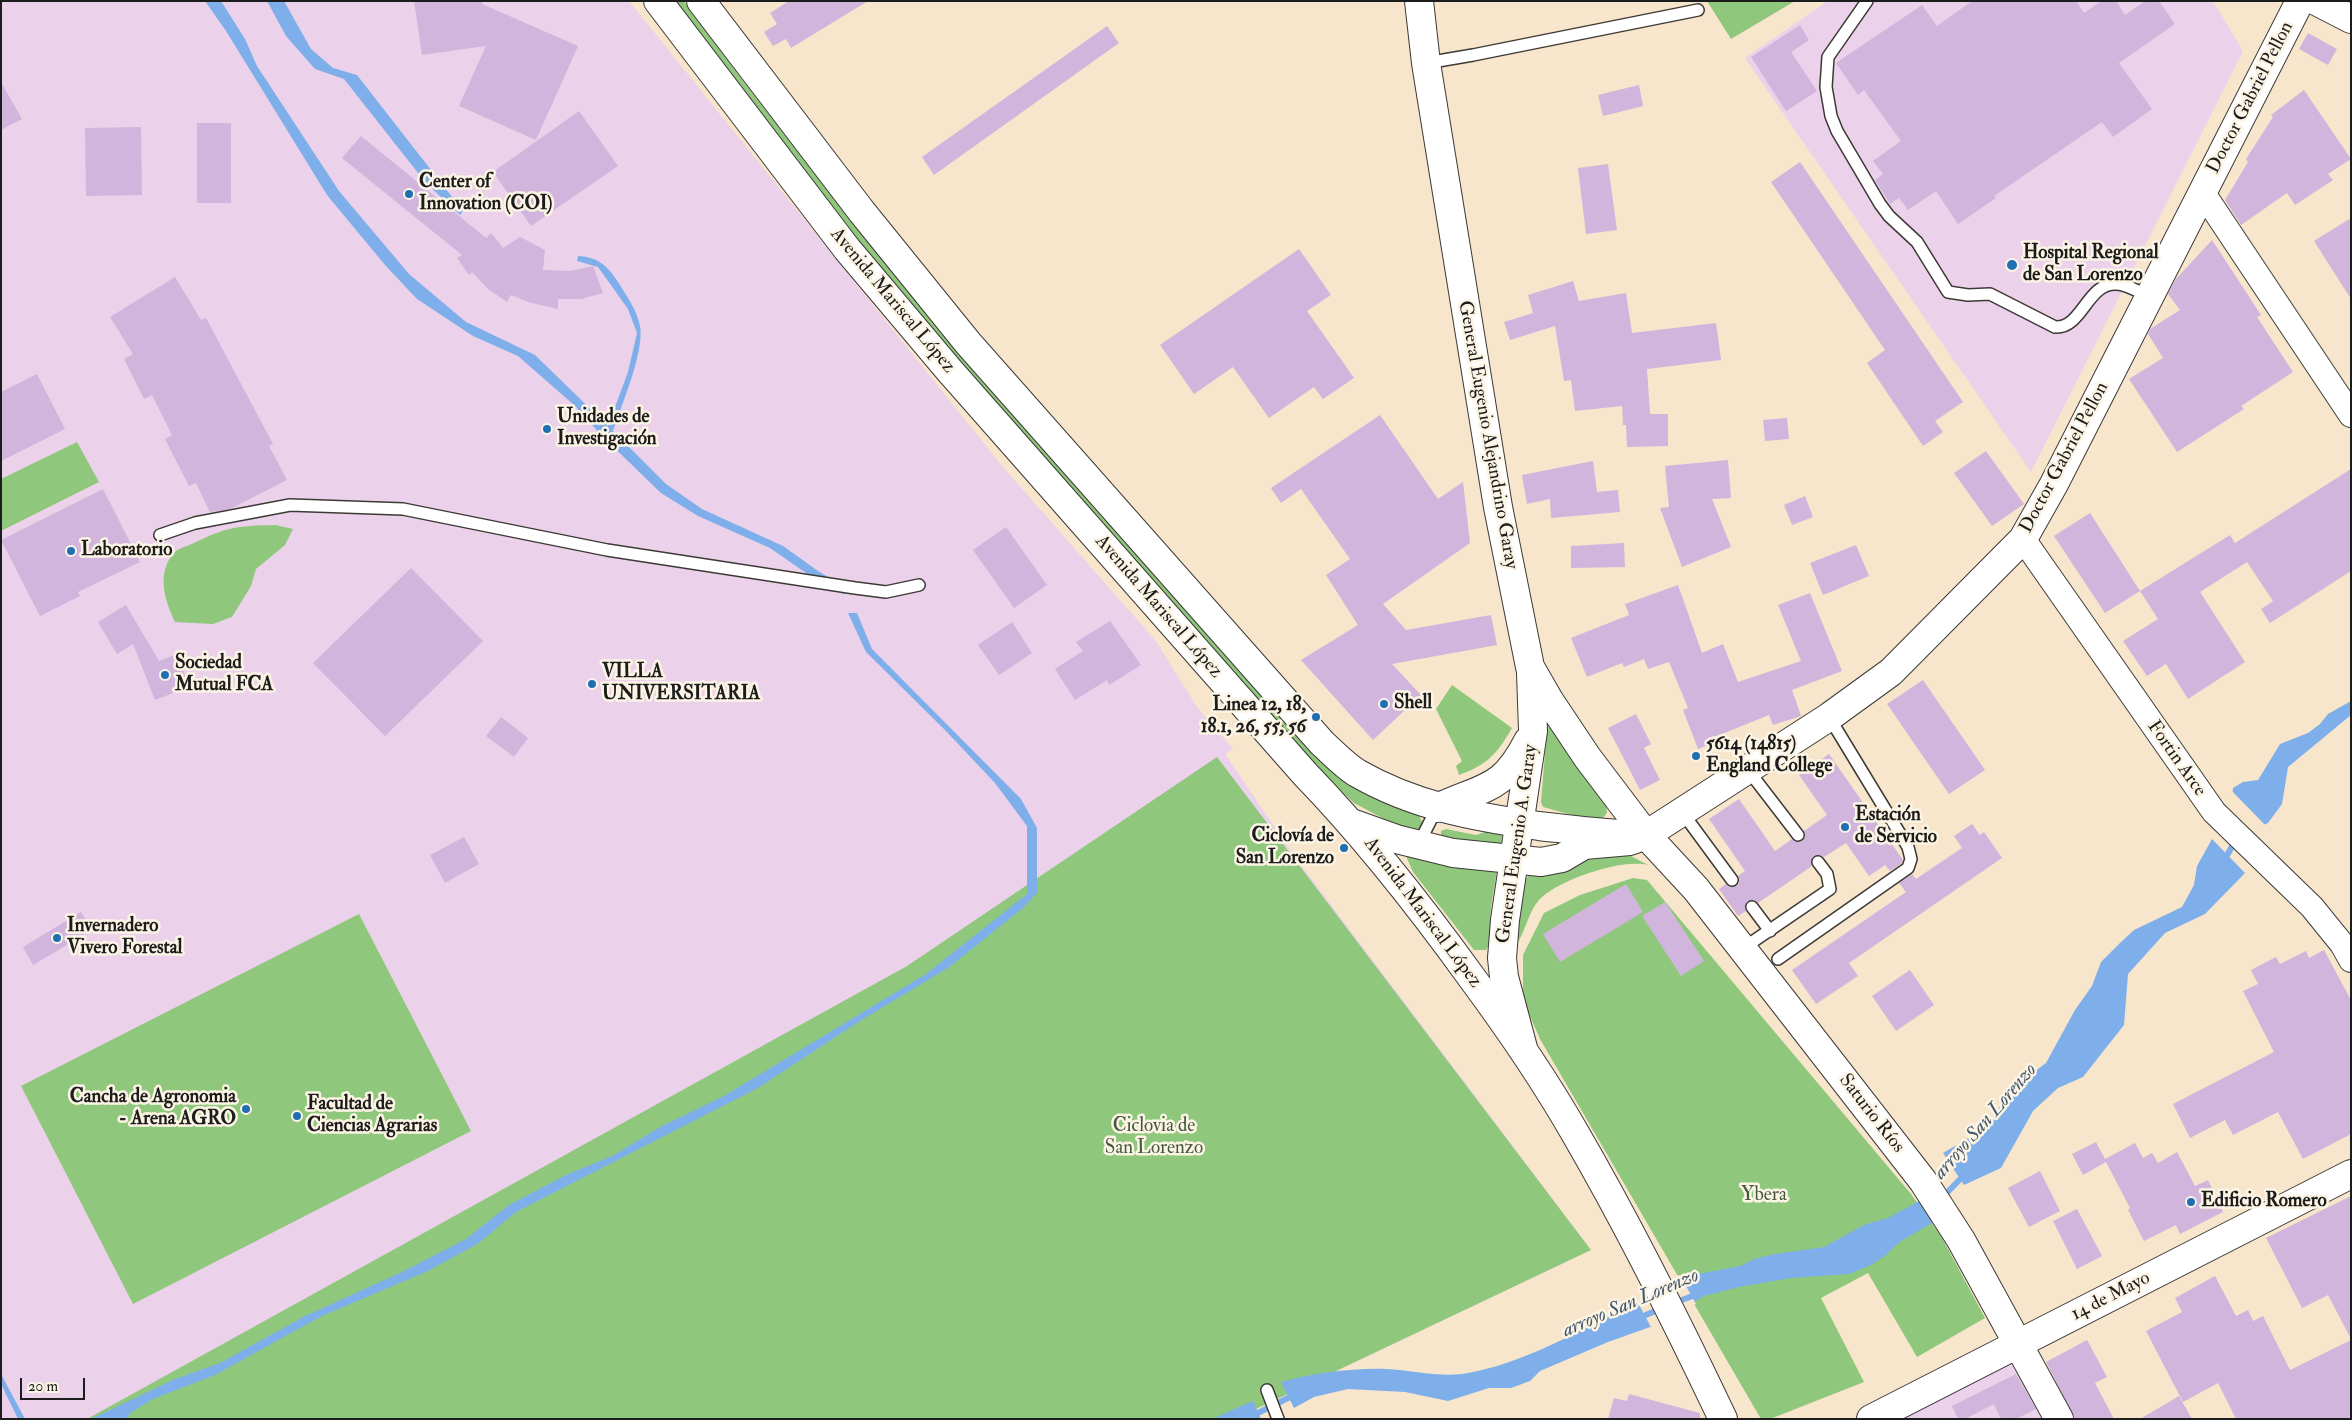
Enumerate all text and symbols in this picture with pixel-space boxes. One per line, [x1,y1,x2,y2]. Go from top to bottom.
street label: Doctor Gabriel Pellon [2203,18,2299,178]
place label: Center of Innovation (COI) [419,172,552,216]
marker: Center of Innovation (COI) [403,188,415,200]
street label: Avenida Mariscal López [825,224,959,378]
place label: Hospital Regional de San Lorenzo [2023,243,2159,287]
marker: Hospital Regional de San Lorenzo [2005,258,2019,272]
street label: General Eugenio Alejandrino Garay [1452,299,1522,571]
street label: Doctor Gabriel Pellon [2016,379,2114,537]
place label: Unidades de Investigación [557,407,657,451]
marker: Unidades de Investigación [541,423,553,435]
street label: Avenida Mariscal López [1090,531,1226,683]
place label: Laboratorio [81,540,172,562]
marker: Laboratorio [65,545,77,557]
place label: Sociedad Mutual FCA [175,653,273,697]
place label: VILLA UNIVERSITARIA [602,662,760,706]
marker: Sociedad Mutual FCA [159,669,171,681]
marker: VILLA UNIVERSITARIA [586,678,598,690]
place label: Shell [1394,693,1432,715]
place label: Linea 12, 18, 18.1, 26, 55, 56 [1201,695,1306,739]
marker: Shell [1378,698,1390,710]
marker: Linea 12, 18, 18.1, 26, 55, 56 [1310,711,1322,723]
street label: Fortin Arce [2142,717,2210,801]
place label: 5614 (14815) England College [1706,734,1832,778]
street label: General Eugenio A. Garay [1493,743,1543,945]
marker: 5614 (14815) England College [1690,750,1702,762]
place label: Estación de Servicio [1855,805,1937,849]
marker: Estación de Servicio [1839,821,1851,833]
place label: Ciclovía de San Lorenzo [1236,826,1334,870]
street label: Avenida Mariscal López [1358,833,1486,993]
marker: Ciclovía de San Lorenzo [1338,842,1350,854]
place label: Invernadero Vivero Forestal [67,916,182,960]
marker: Invernadero Vivero Forestal [51,932,63,944]
water label: arroyo San Lorenzo [1929,1059,2043,1185]
street label: Saturio Ríos [1833,1070,1909,1158]
place label: Cancha de Agronomia - Arena AGRO [70,1087,236,1131]
place label: Facultad de Ciencias Agrarias [307,1094,437,1138]
marker: Cancha de Agronomia - Arena AGRO [240,1103,252,1115]
marker: Facultad de Ciencias Agrarias [291,1110,303,1122]
park label: Ciclovia de San Lorenzo [1105,1116,1203,1160]
park label: Ybera [1741,1185,1787,1207]
place label: Edificio Romero [2201,1191,2327,1213]
marker: Edificio Romero [2185,1196,2197,1208]
water label: arroyo San Lorenzo [1559,1265,1703,1343]
street label: 14 de Mayo [2068,1267,2154,1327]
scale bar [22,1368,88,1400]
text: 20 m [28,1377,58,1396]

